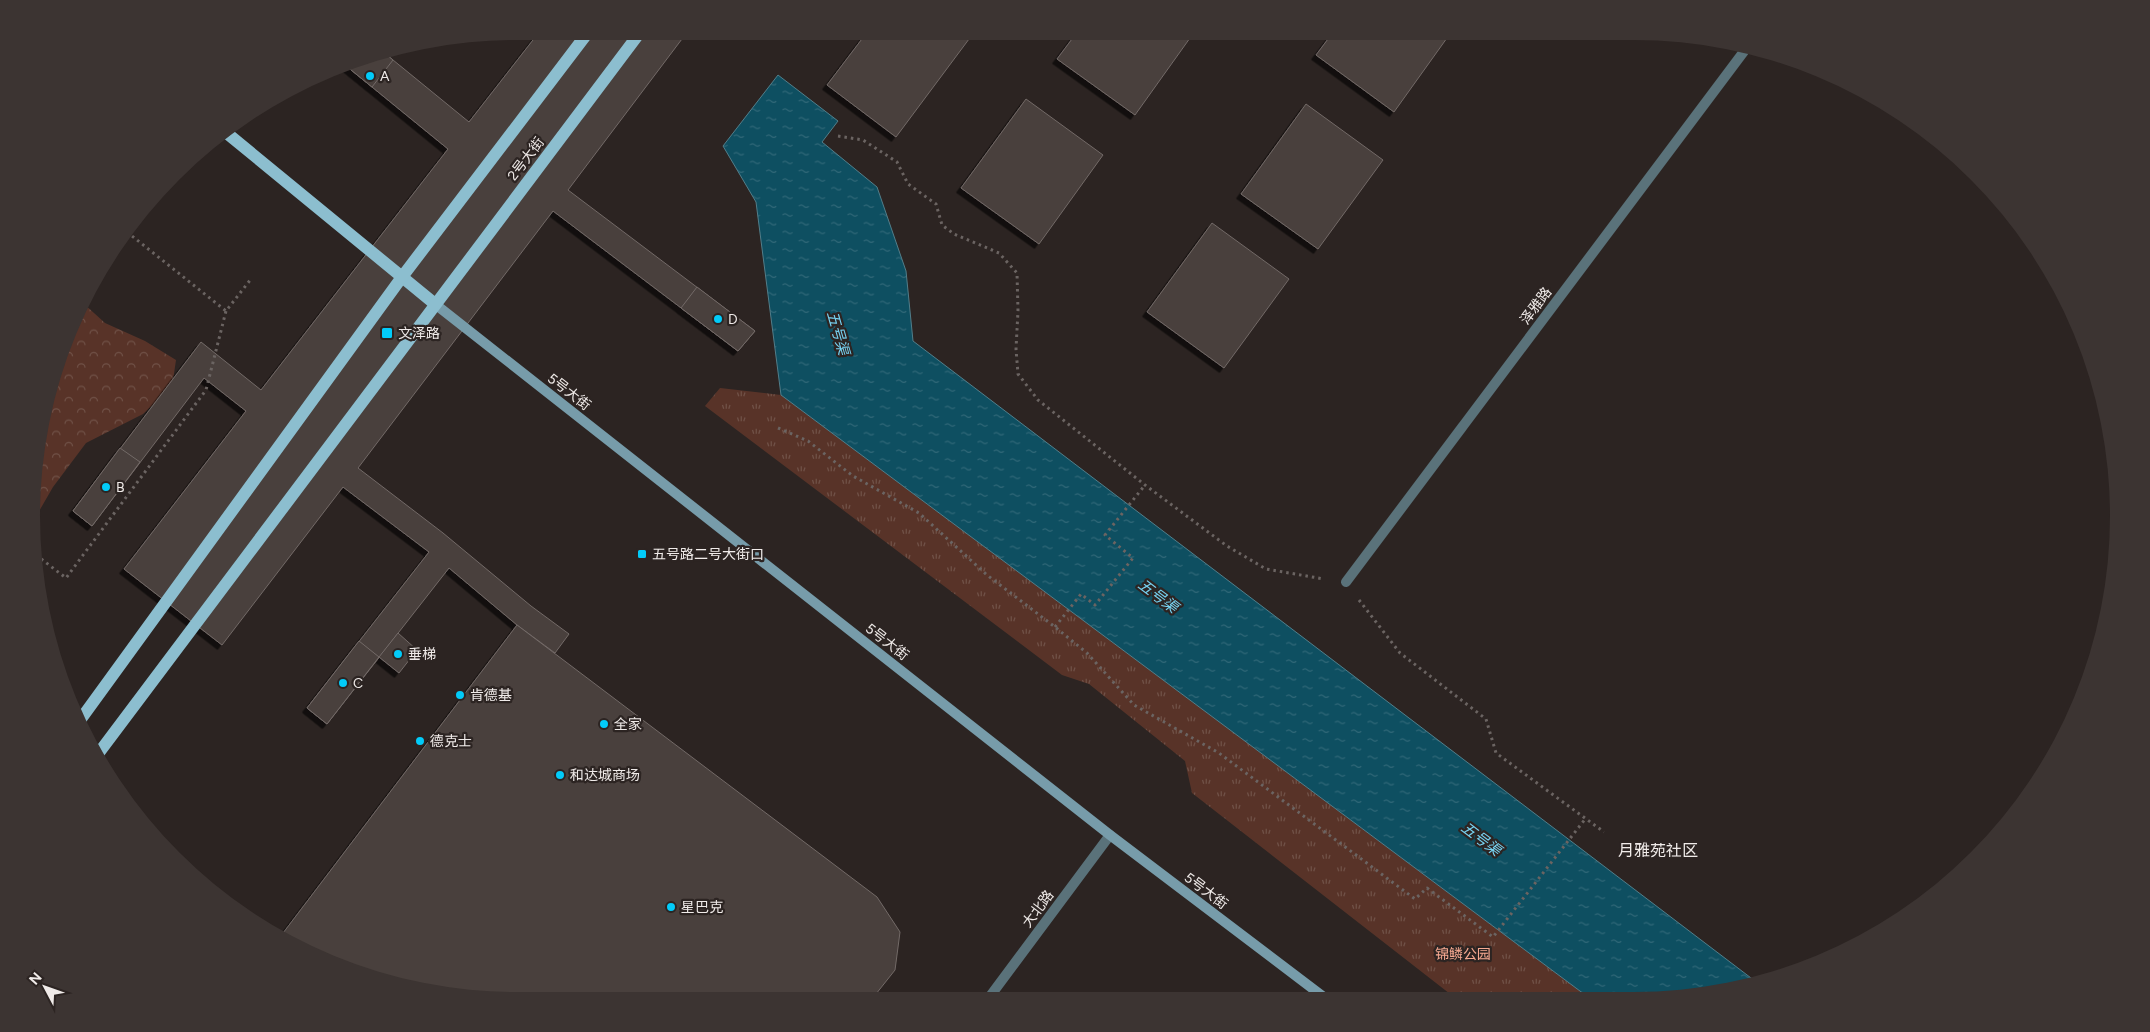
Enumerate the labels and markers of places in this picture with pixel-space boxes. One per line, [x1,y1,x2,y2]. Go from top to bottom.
place label: A [380,68,390,85]
marker: A [364,70,376,82]
place label: D [728,311,738,328]
marker: D [712,313,724,325]
place label: 文泽路 [398,325,440,342]
marker: 文泽路 [380,326,394,340]
place label: B [116,479,125,496]
marker: B [100,481,112,493]
place label: 五号路二号大街口 [652,546,764,563]
marker: 五号路二号大街口 [636,548,648,560]
place label: 垂梯 [408,646,436,663]
marker: 垂梯 [392,648,404,660]
place label: C [353,675,363,692]
marker: C [337,677,349,689]
place label: 肯德基 [470,687,512,704]
marker: 肯德基 [454,689,466,701]
place label: 全家 [614,716,642,733]
marker: 全家 [598,718,610,730]
place label: 德克士 [430,733,472,750]
marker: 德克士 [414,735,426,747]
place label: 和达城商场 [570,767,640,784]
marker: 和达城商场 [554,769,566,781]
place label: 星巴克 [681,899,723,916]
marker: 星巴克 [665,901,677,913]

